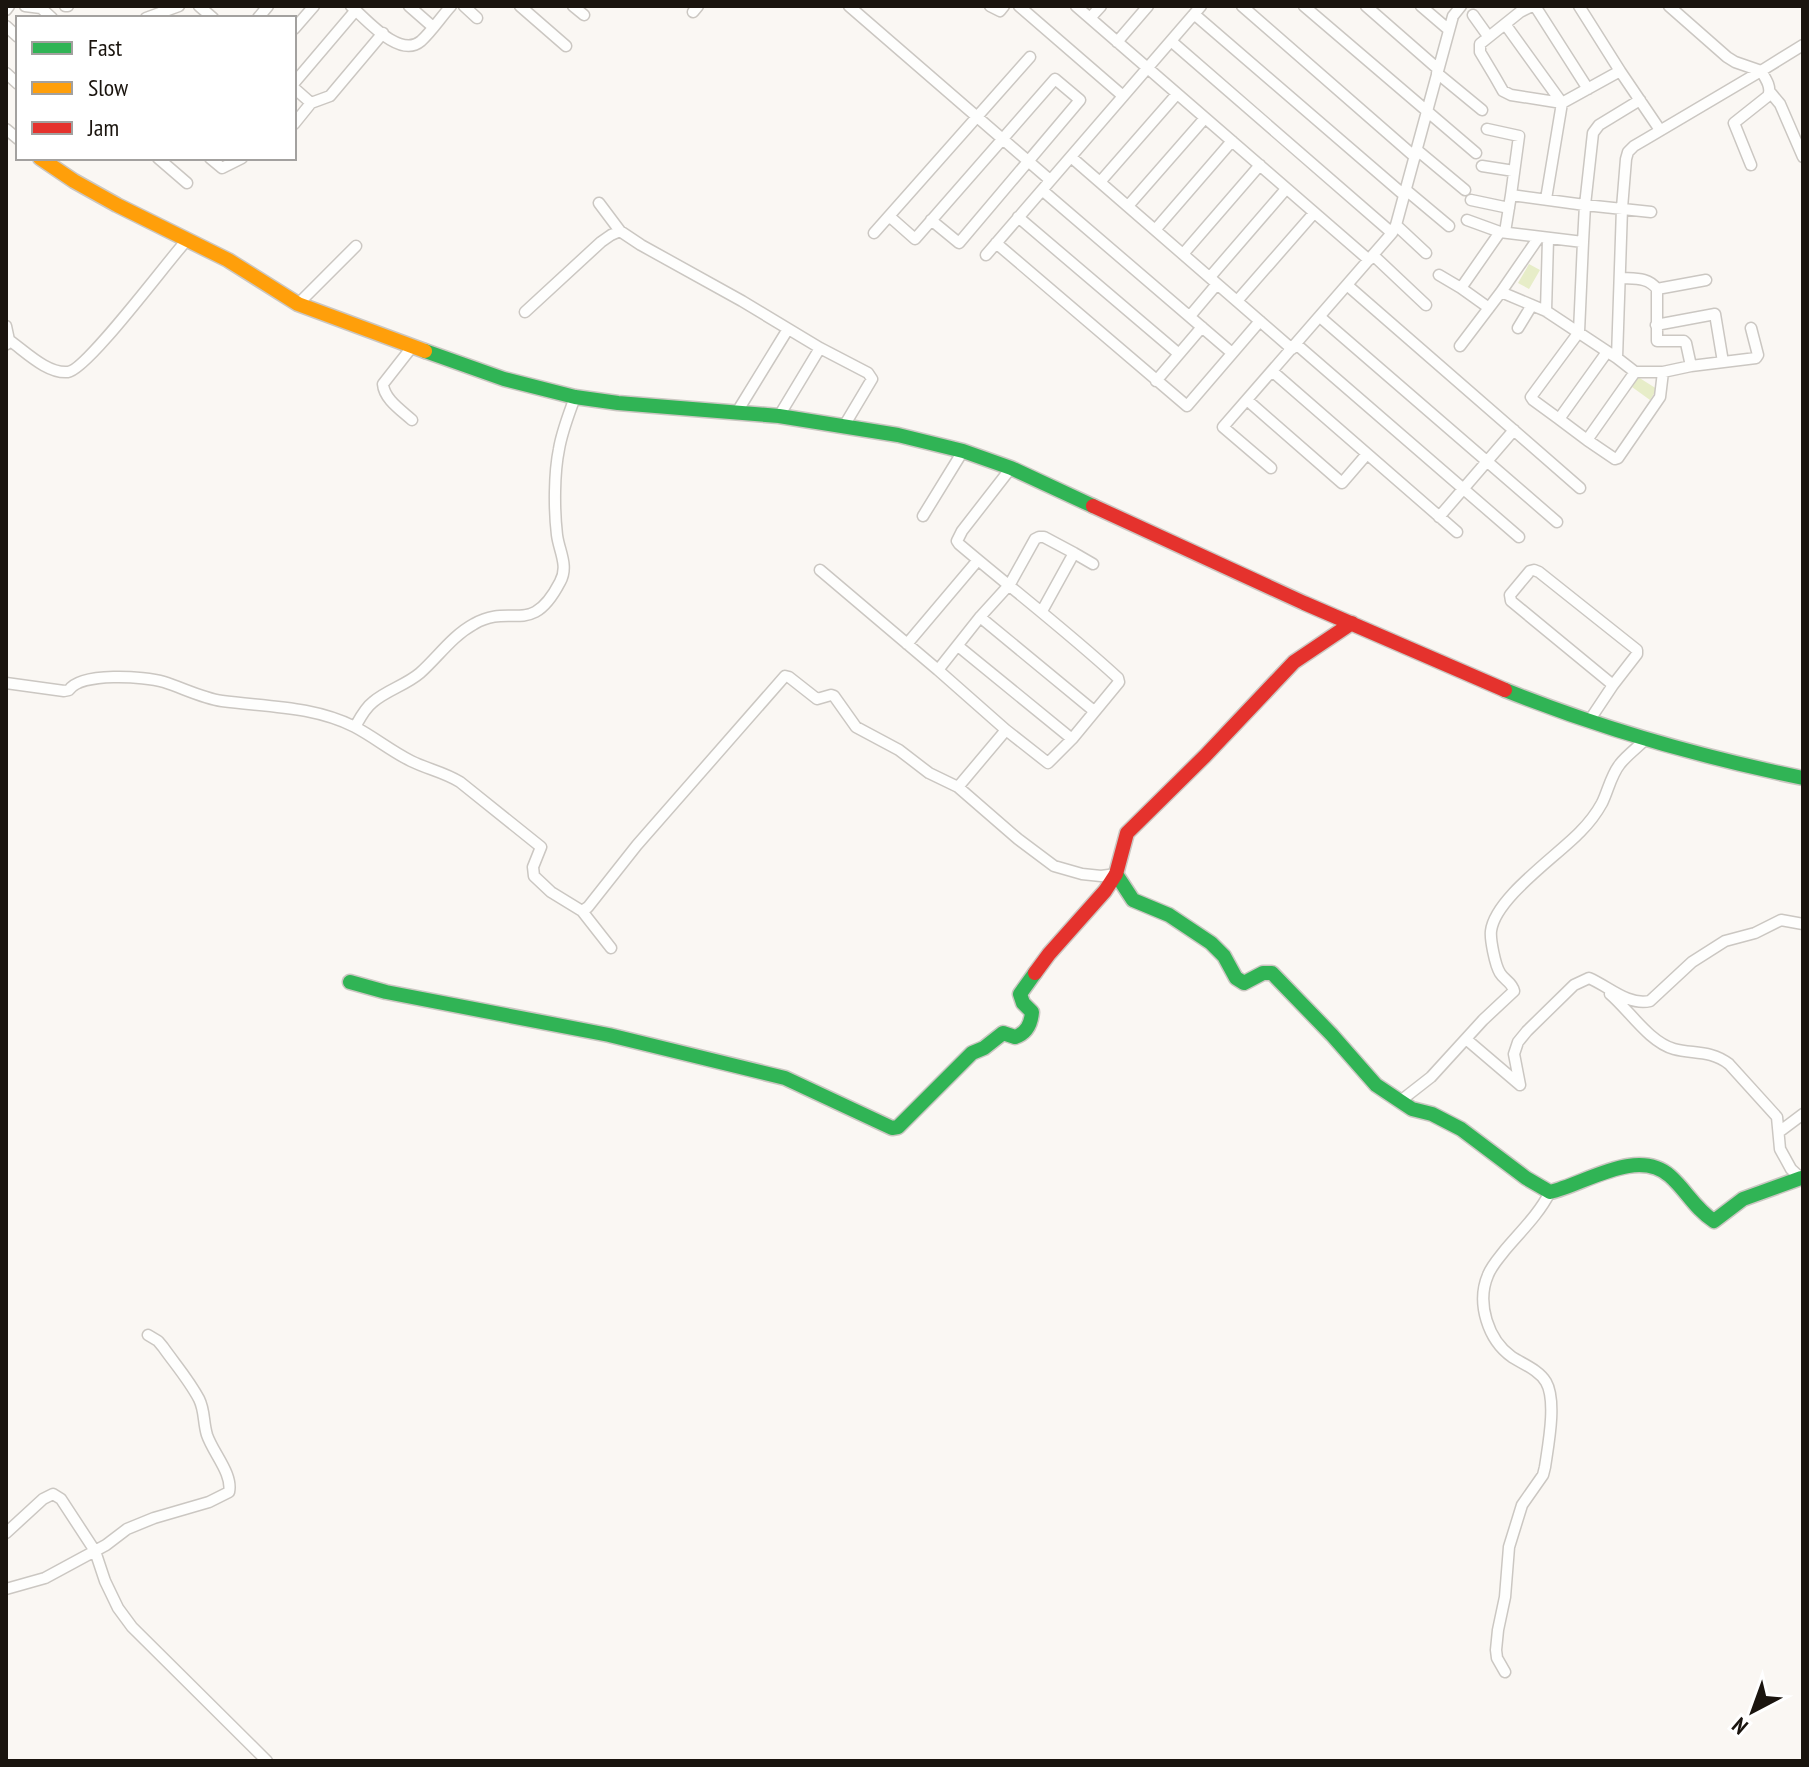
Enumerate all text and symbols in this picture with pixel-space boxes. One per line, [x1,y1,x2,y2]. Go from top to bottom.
legend [16,16,296,160]
text: Fast [88,32,123,63]
text: Slow [88,72,129,103]
text: Jam [87,112,119,143]
north arrow [1713,1671,1793,1751]
text: N [1726,1712,1754,1741]

